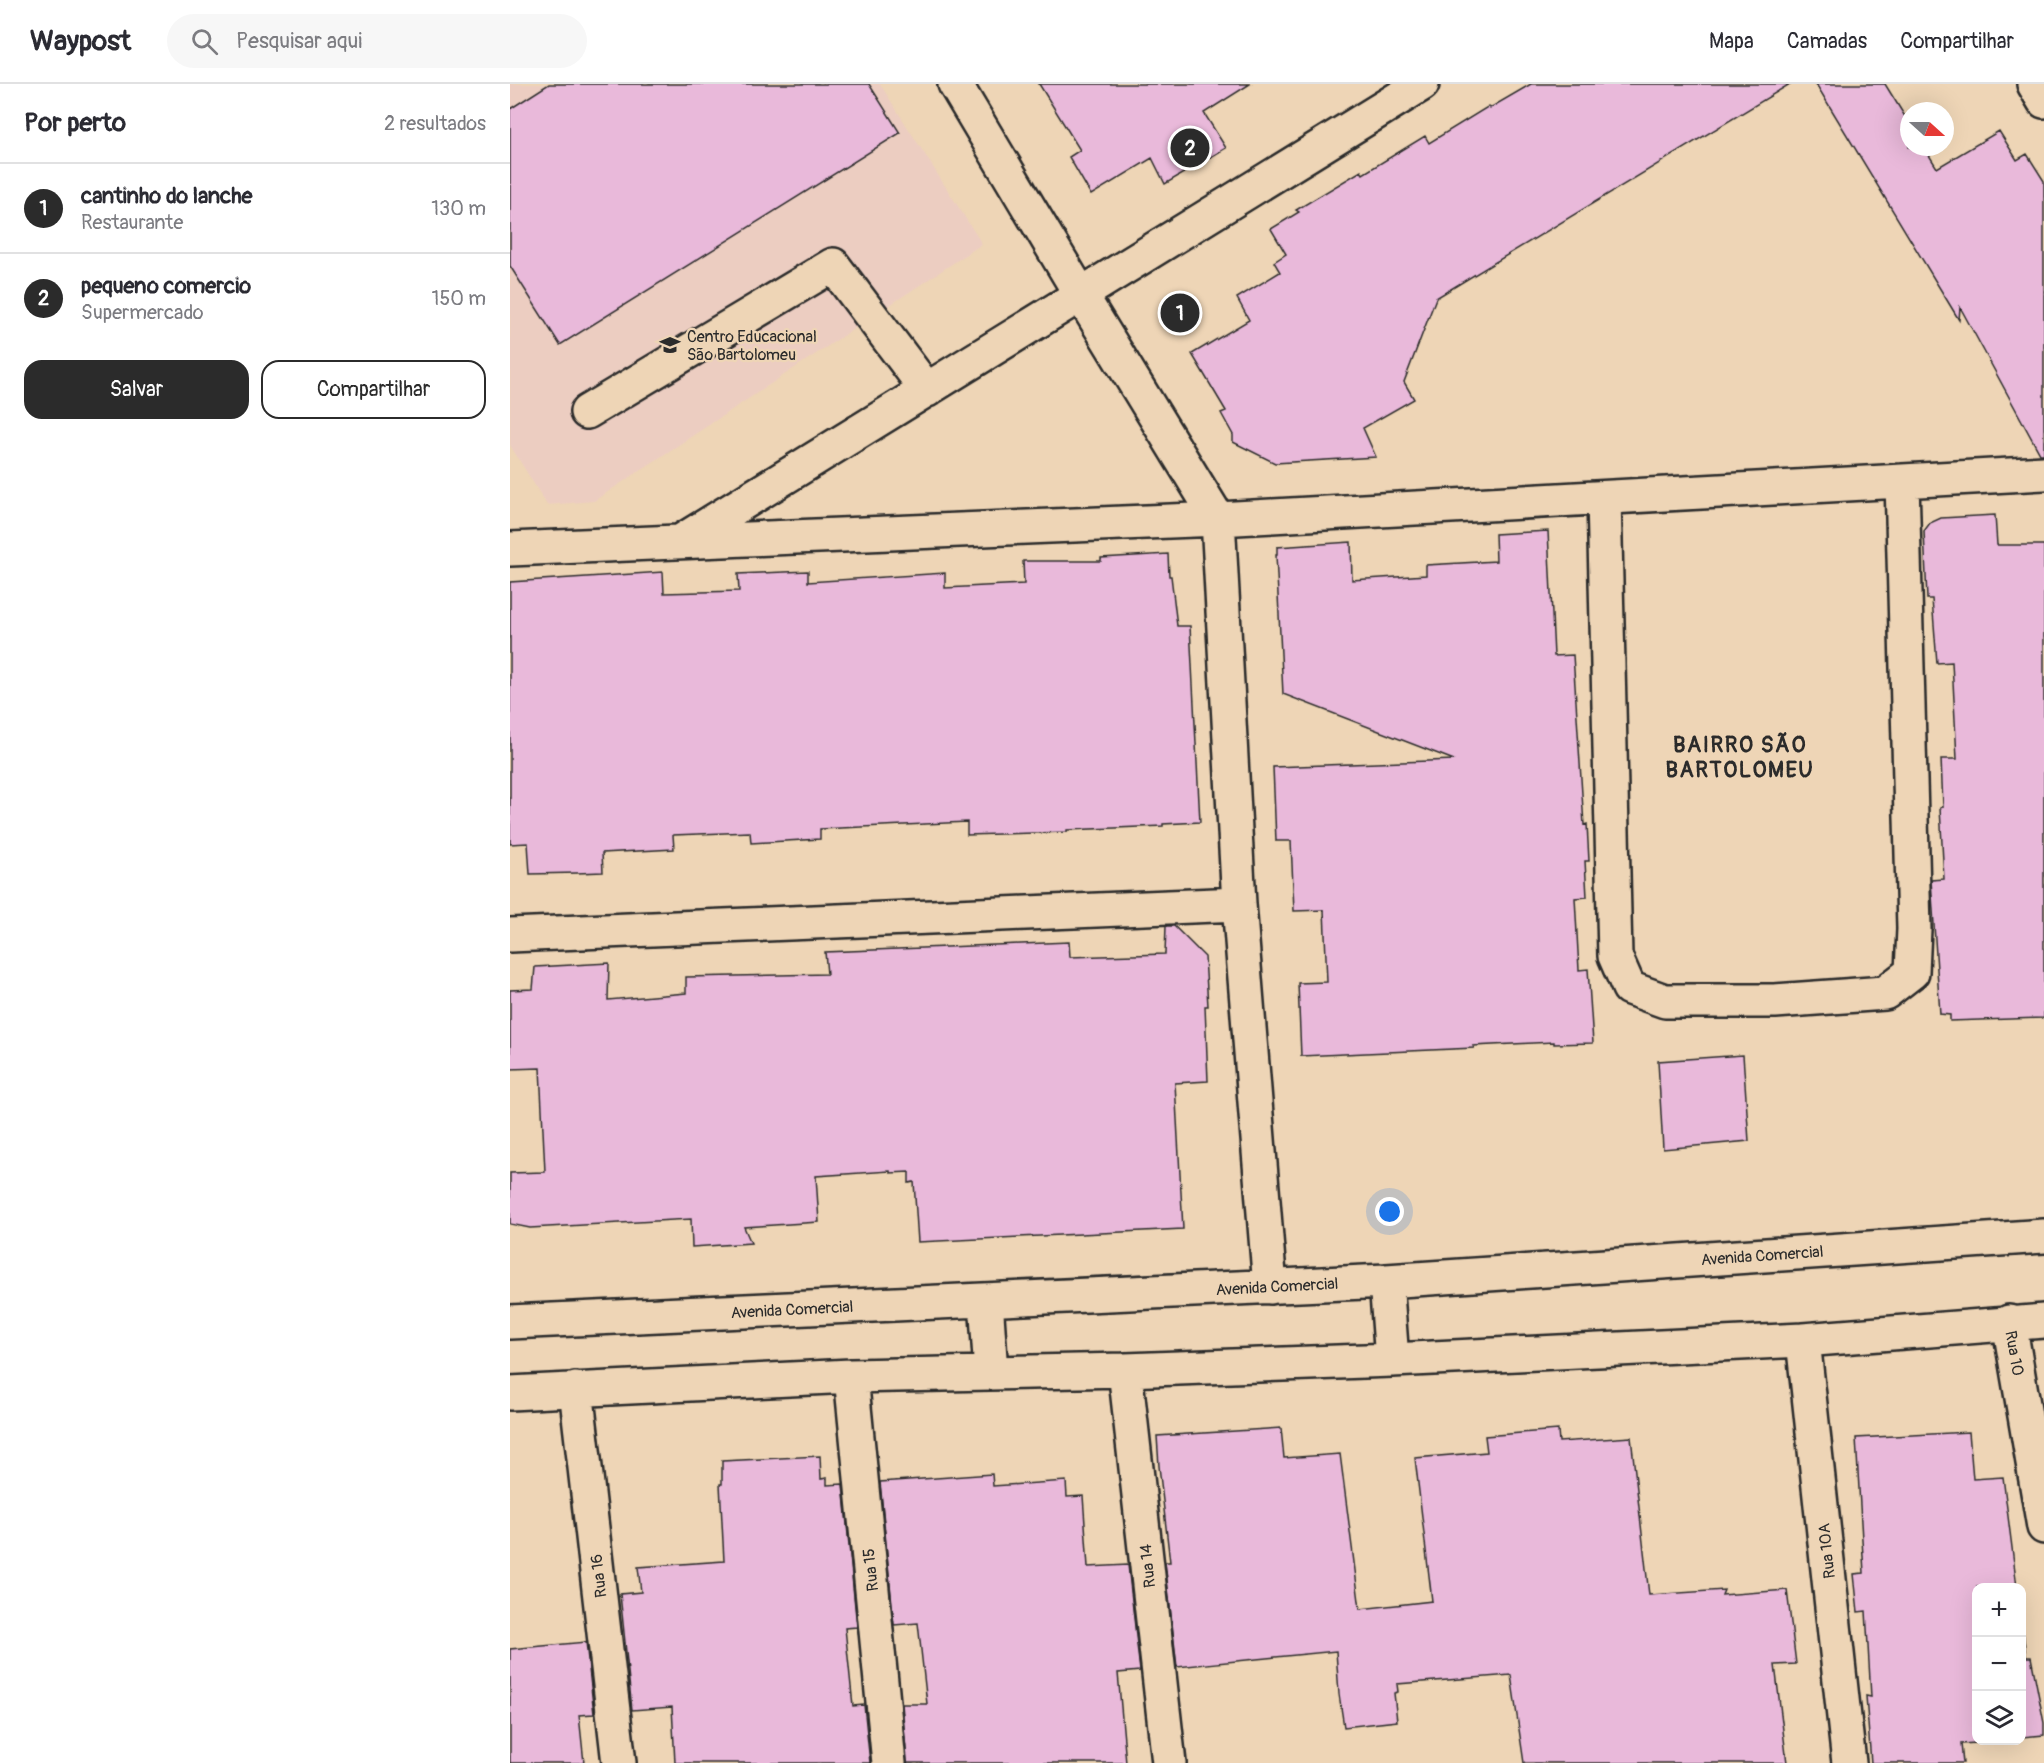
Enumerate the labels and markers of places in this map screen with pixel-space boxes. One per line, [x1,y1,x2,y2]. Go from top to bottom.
pin: 2 [1170,126,1210,170]
pin: 1 [1160,290,1200,336]
place label: Centro Educacional São Bartolomeu [687,327,817,365]
school or university icon: Centro Educacional São Bartolomeu [658,333,682,357]

